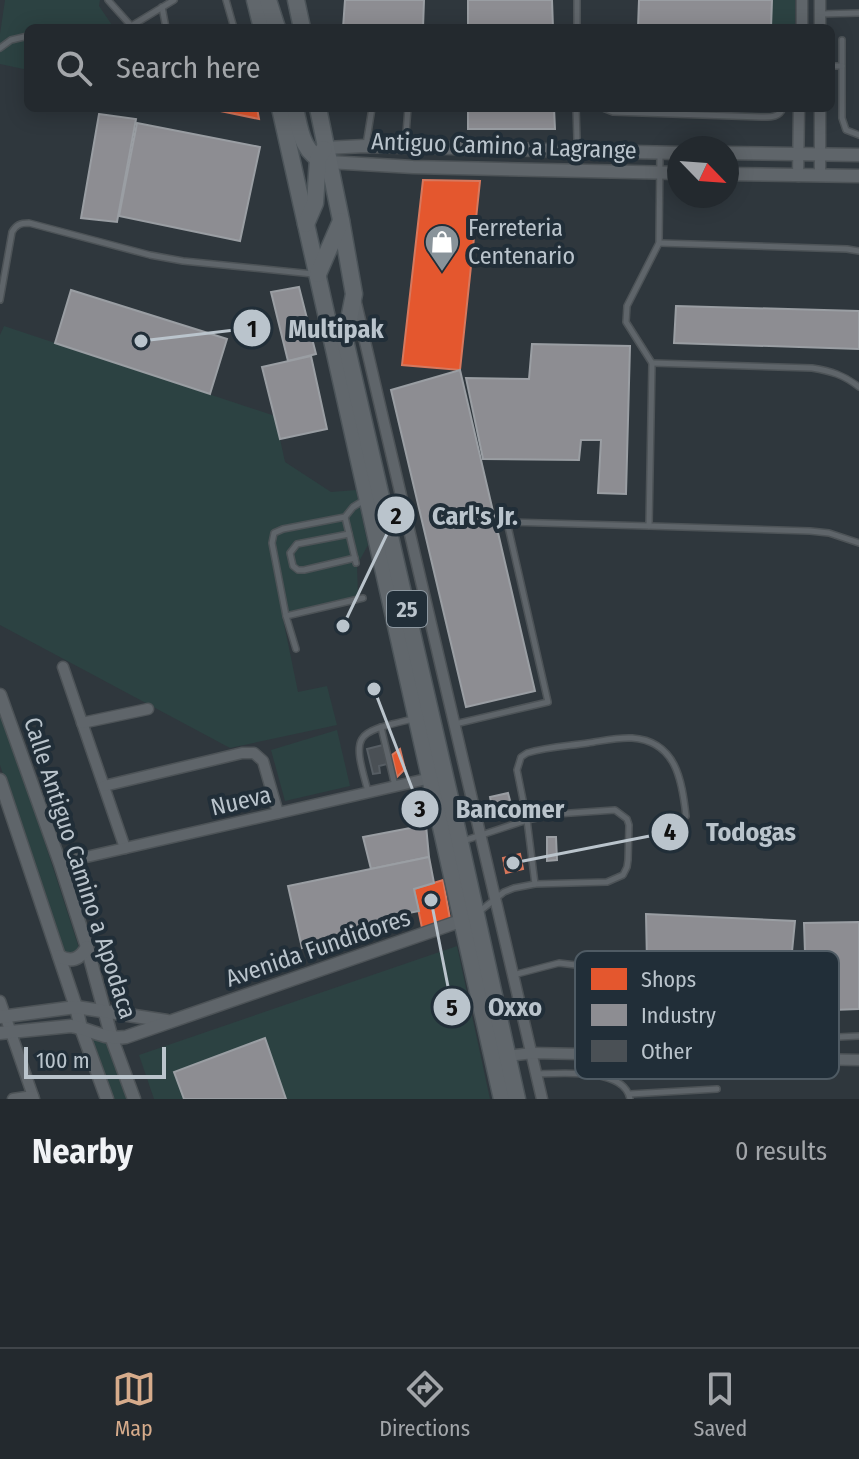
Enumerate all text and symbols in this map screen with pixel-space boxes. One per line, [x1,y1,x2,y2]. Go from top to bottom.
search box [24,24,835,112]
icon: search [52,46,96,90]
text: Search here [116,50,261,86]
street label: Antiguo Camino a Lagrange [371,127,637,165]
north arrow [667,136,739,208]
place label: Ferreteria Centenario [468,214,575,270]
shop icon: Ferreteria Centenario [423,223,461,273]
callout: Multipak [232,303,399,353]
text: Multipak [288,314,384,345]
text: 1 [247,315,257,343]
callout: Carl's Jr. [376,490,534,540]
text: Carl's Jr. [432,501,518,532]
text: 2 [389,502,402,530]
road number: 25 [387,591,427,627]
street label: Calle Antiguo Camino a Apodaca [18,714,142,1022]
street label: Nueva [208,780,274,822]
callout: Bancomer [400,784,580,834]
text: Bancomer [456,794,565,825]
text: 3 [413,795,426,823]
callout: Todogas [650,807,812,857]
text: Todogas [706,817,796,848]
text: 4 [664,818,676,846]
street label: Avenida Fundidores [222,903,414,993]
legend [575,951,839,1079]
text: Shops [641,966,696,993]
callout: Oxxo [432,982,558,1032]
text: Oxxo [488,992,542,1023]
text: 5 [446,994,458,1022]
text: Industry [641,1002,716,1029]
text: Other [641,1038,692,1065]
scale bar [24,1043,166,1079]
text: 100 m [36,1047,90,1074]
text: Nearby [32,1131,133,1172]
text: 0 results [735,1136,827,1167]
tab: Map [112,1367,156,1442]
tab: Directions [379,1367,470,1442]
tab: Saved [694,1367,747,1442]

